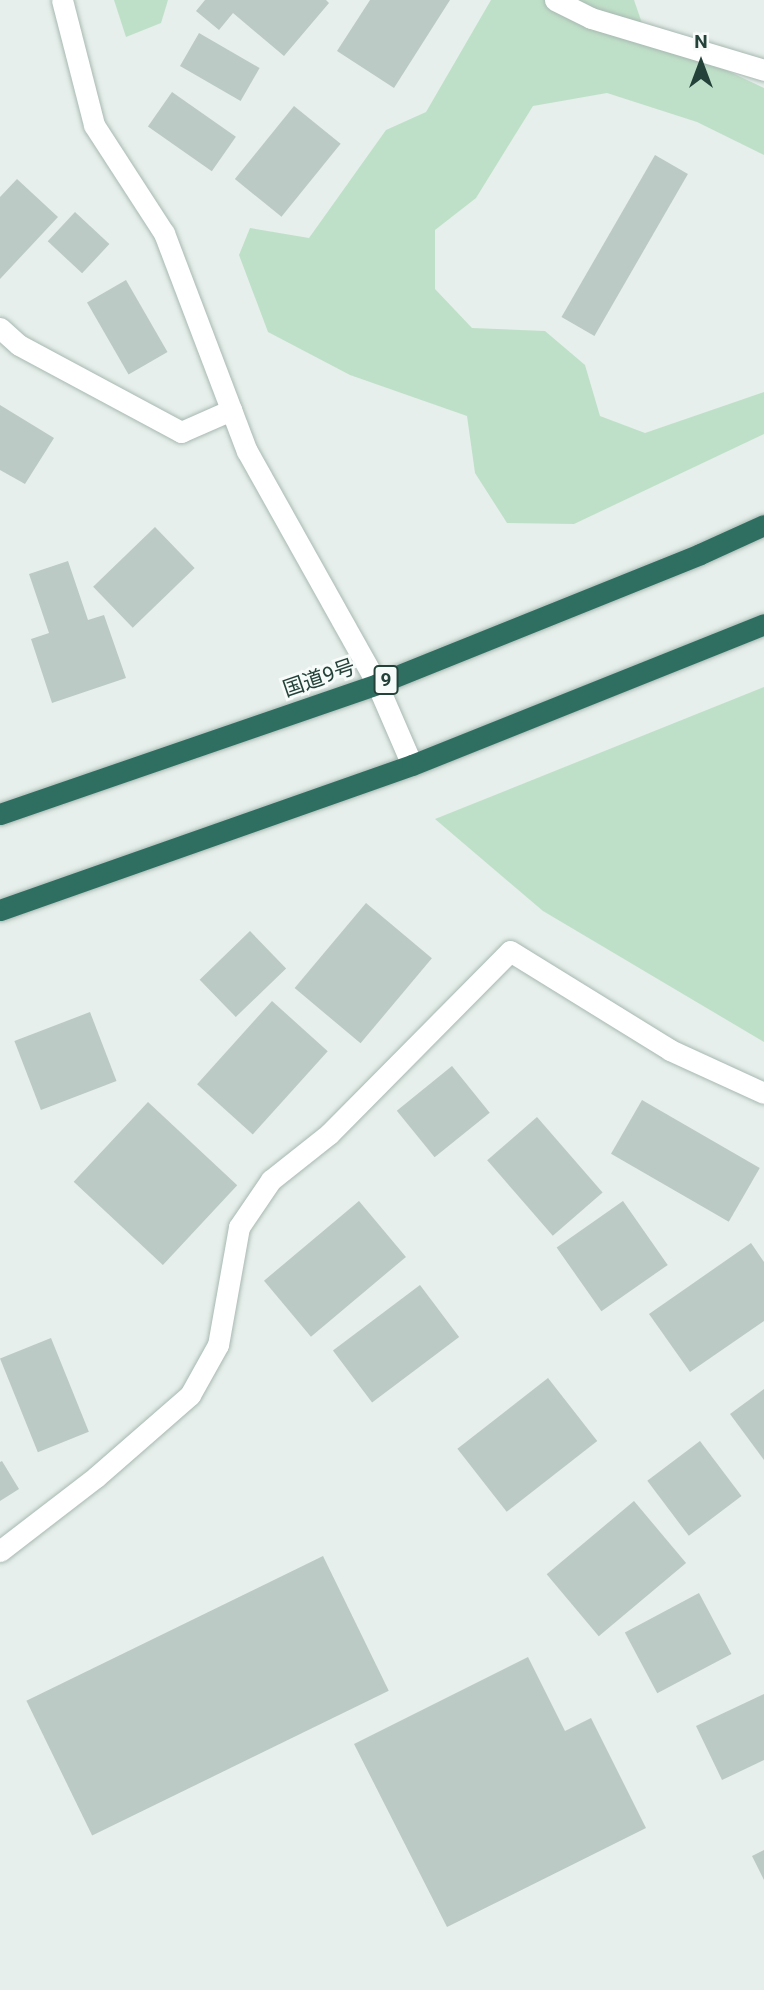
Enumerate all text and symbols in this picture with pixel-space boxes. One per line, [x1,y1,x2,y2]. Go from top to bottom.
north arrow [666,28,736,98]
text: N [694,30,708,53]
street label: 国道9号 [280,654,358,702]
road number: 9 [372,664,400,695]

